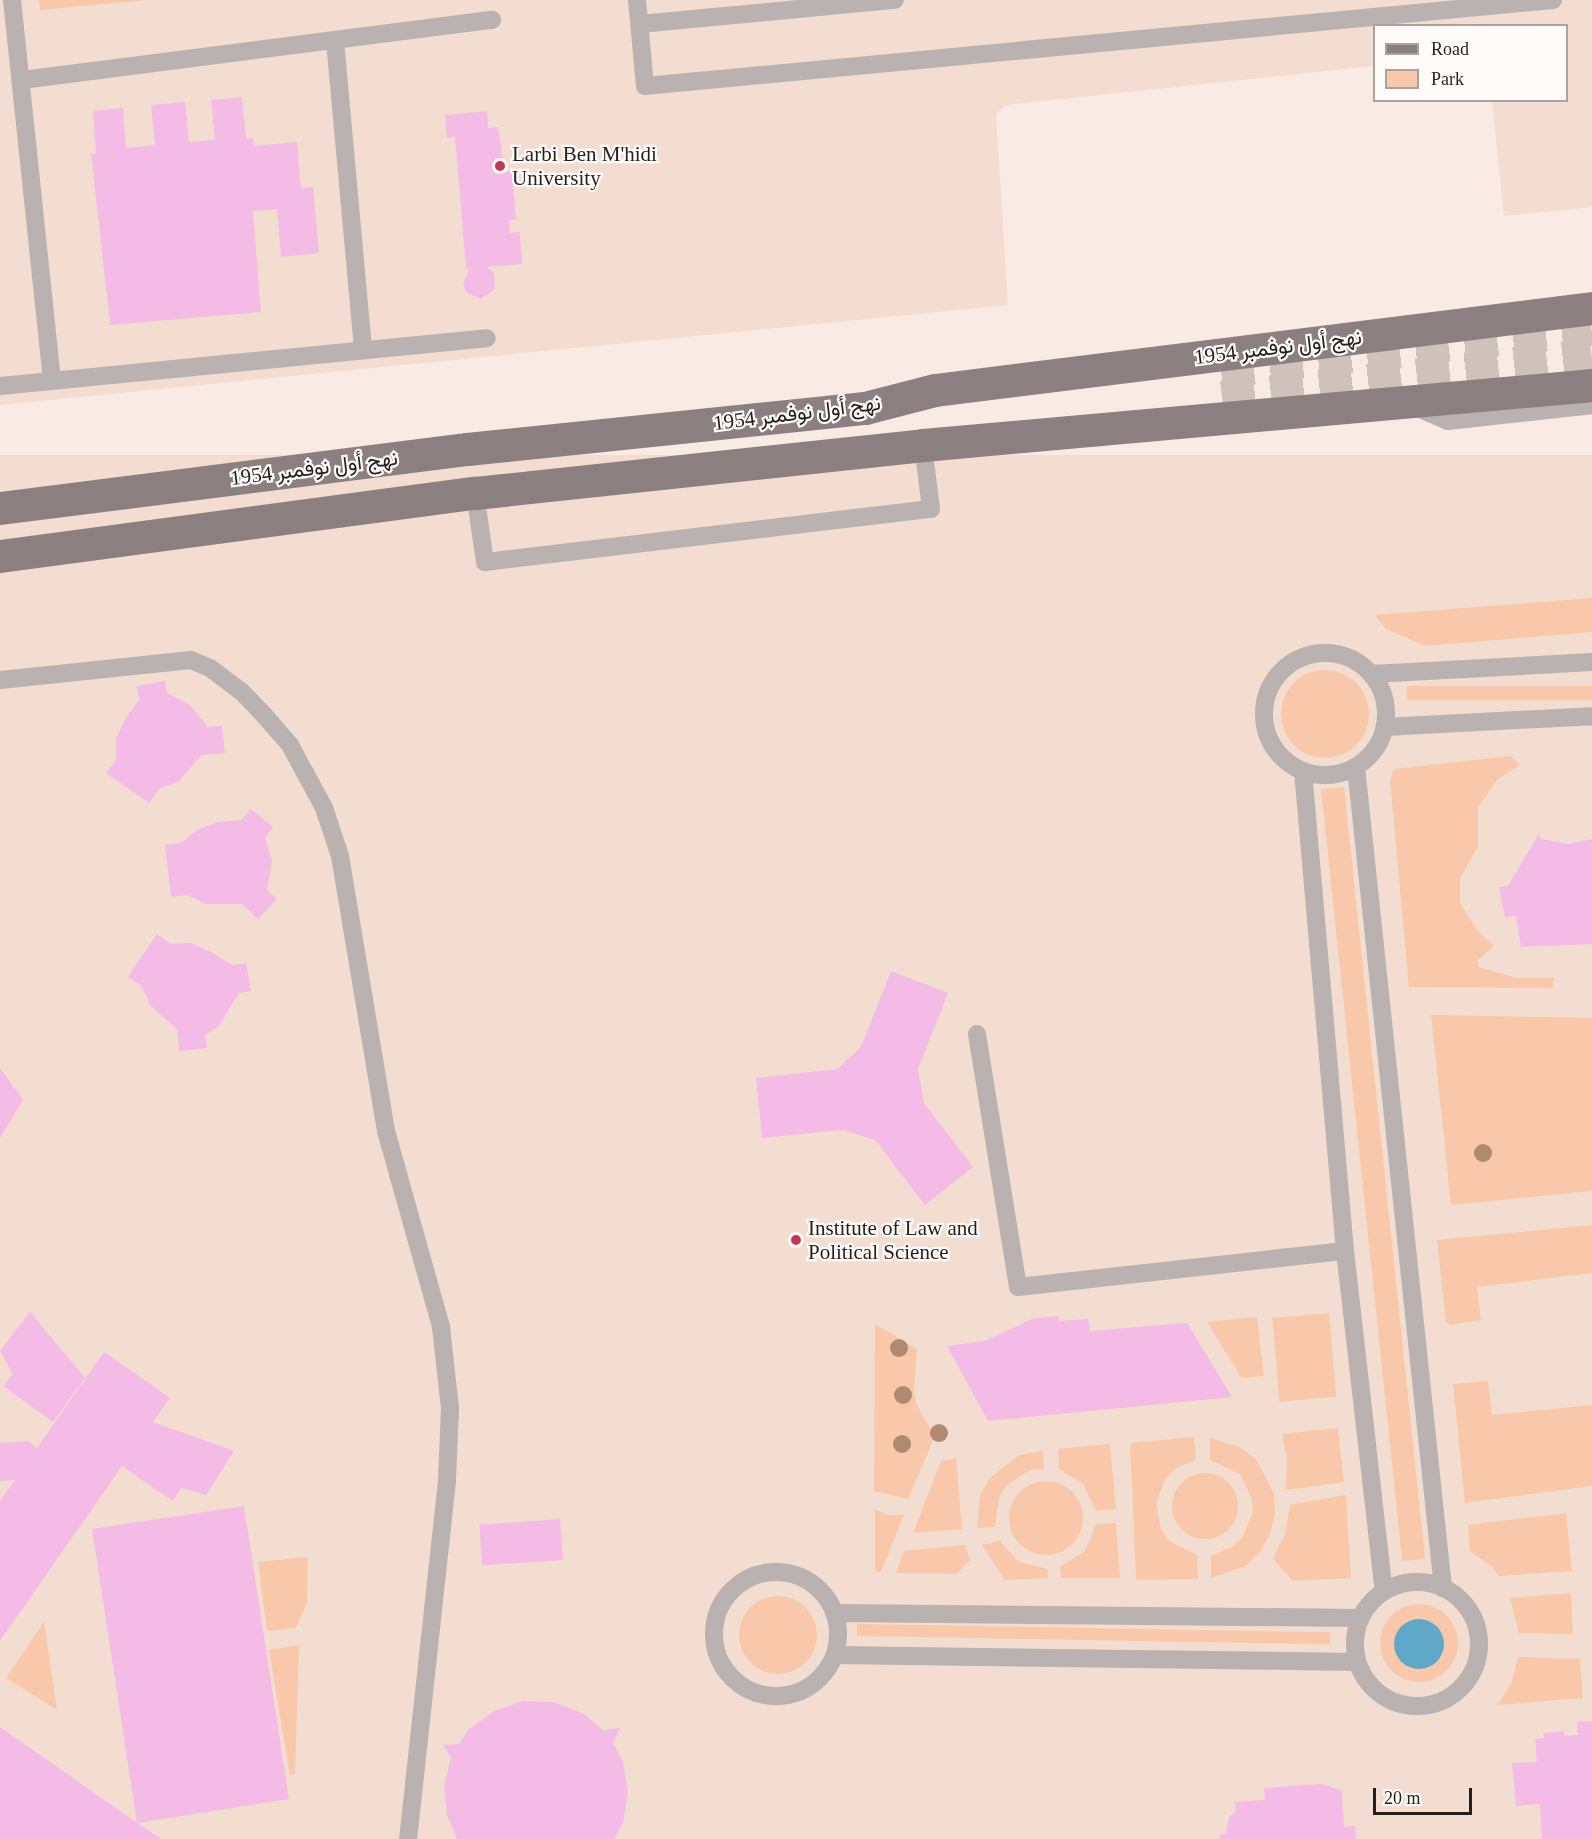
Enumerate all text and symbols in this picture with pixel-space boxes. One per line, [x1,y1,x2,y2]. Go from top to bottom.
legend [1373,24,1568,102]
text: Road [1431,39,1469,59]
text: Park [1431,69,1464,89]
place label: Larbi Ben M'hidi University [512,141,657,191]
marker: Larbi Ben M'hidi University [493,159,507,173]
street label: نهج أول نوفمبر 1954 [1193,324,1363,370]
street label: نهج أول نوفمبر 1954 [712,390,882,436]
street label: نهج أول نوفمبر 1954 [229,445,399,491]
place label: Institute of Law and Political Science [808,1215,978,1265]
marker: Institute of Law and Political Science [789,1233,803,1247]
scale bar [1376,1776,1475,1814]
text: 20 m [1384,1788,1421,1808]

